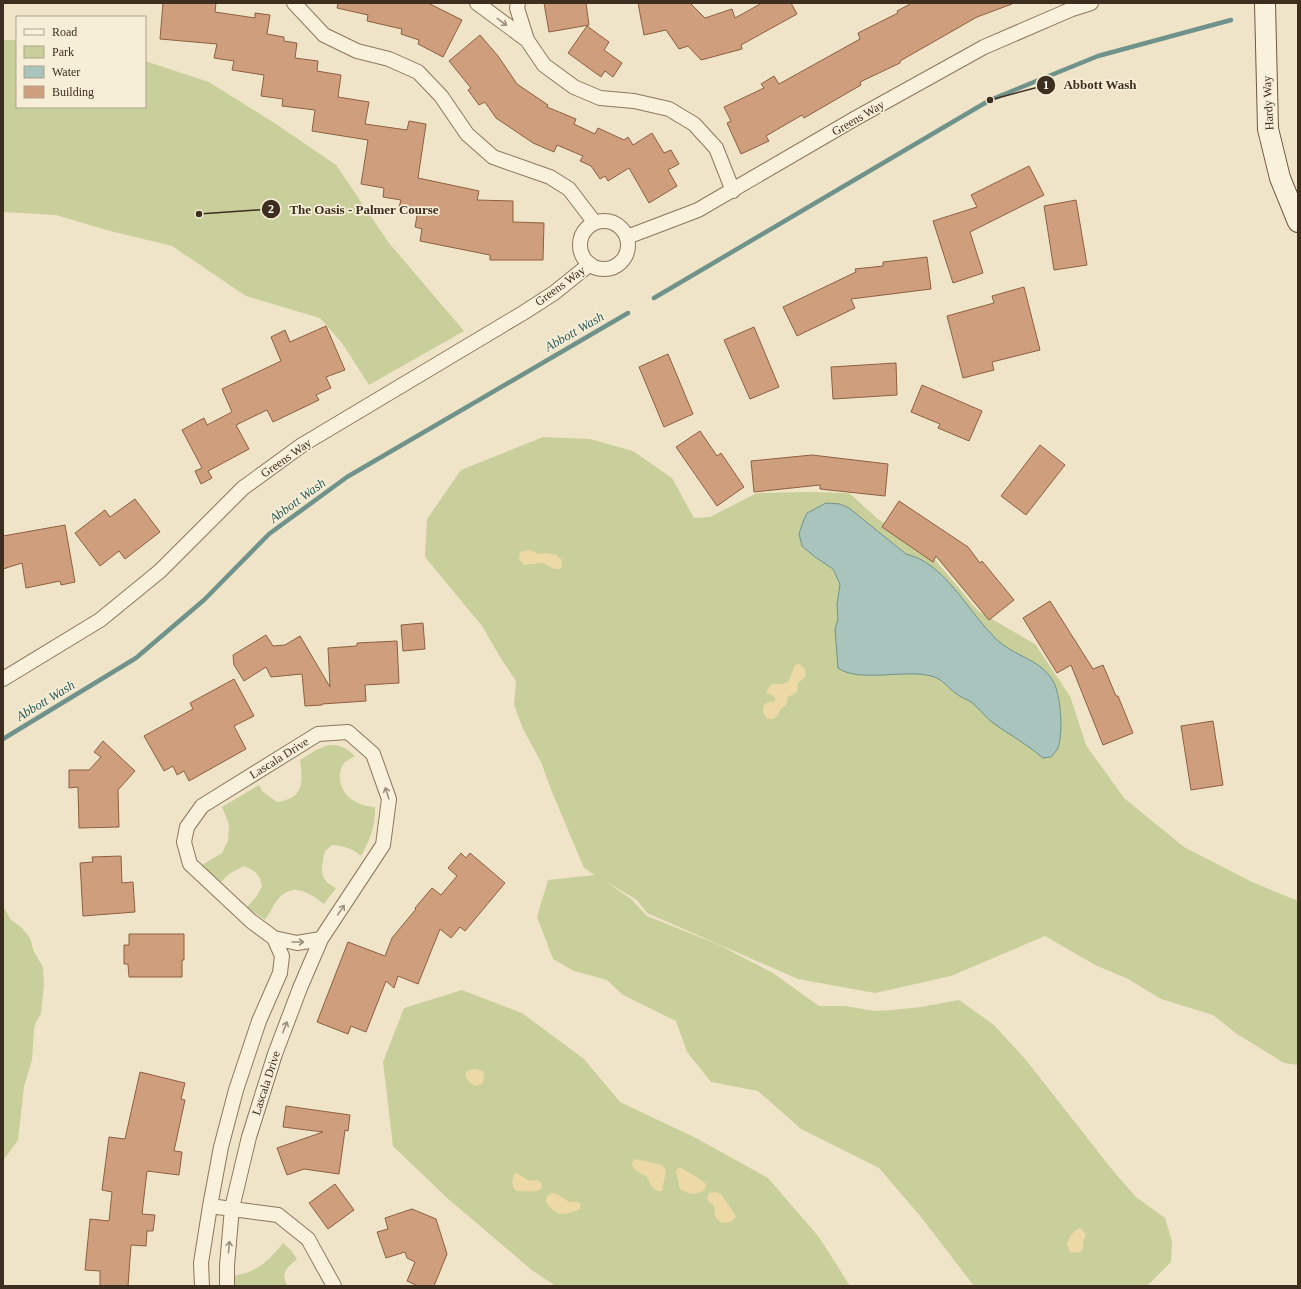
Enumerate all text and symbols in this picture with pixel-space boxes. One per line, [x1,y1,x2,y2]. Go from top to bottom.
legend [16,16,146,108]
one-way arrow [496,17,507,26]
text: Road [52,25,77,39]
text: Park [52,45,74,59]
text: Water [52,65,80,79]
callout: Abbott Wash [1036,72,1145,97]
street label: Hardy Way [1260,75,1276,131]
text: Abbott Wash [1063,77,1137,92]
text: 1 [1043,78,1049,92]
text: Building [52,85,94,99]
street label: Greens Way [829,97,887,139]
callout: The Oasis - Palmer Course [261,197,447,222]
text: 2 [268,202,274,216]
text: The Oasis - Palmer Course [289,202,439,217]
street label: Greens Way [532,263,588,309]
water label: Abbott Wash [541,309,606,355]
street label: Greens Way [258,435,314,481]
water label: Abbott Wash [266,475,328,526]
water label: Abbott Wash [12,677,77,724]
street label: Lascala Drive [247,734,311,782]
one-way arrow [382,788,390,800]
one-way arrow [337,905,345,916]
one-way arrow [291,938,304,946]
one-way arrow [282,1021,289,1033]
street label: Lascala Drive [249,1049,283,1117]
one-way arrow [225,1241,232,1254]

